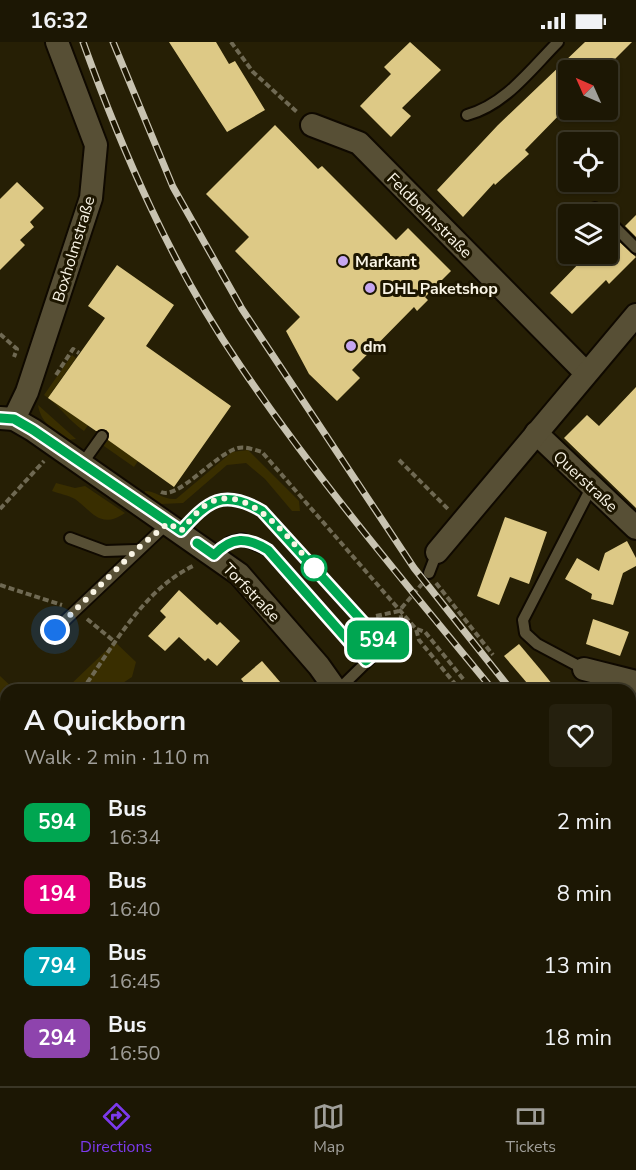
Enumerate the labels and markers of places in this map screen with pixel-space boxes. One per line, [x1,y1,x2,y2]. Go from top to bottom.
place label: Markant [355,251,418,273]
marker: Markant [336,254,350,268]
place label: DHL Paketshop [382,278,498,300]
marker: DHL Paketshop [363,281,377,295]
place label: dm [363,336,387,358]
marker: dm [344,339,358,353]
unlabelled marker [301,555,327,581]

